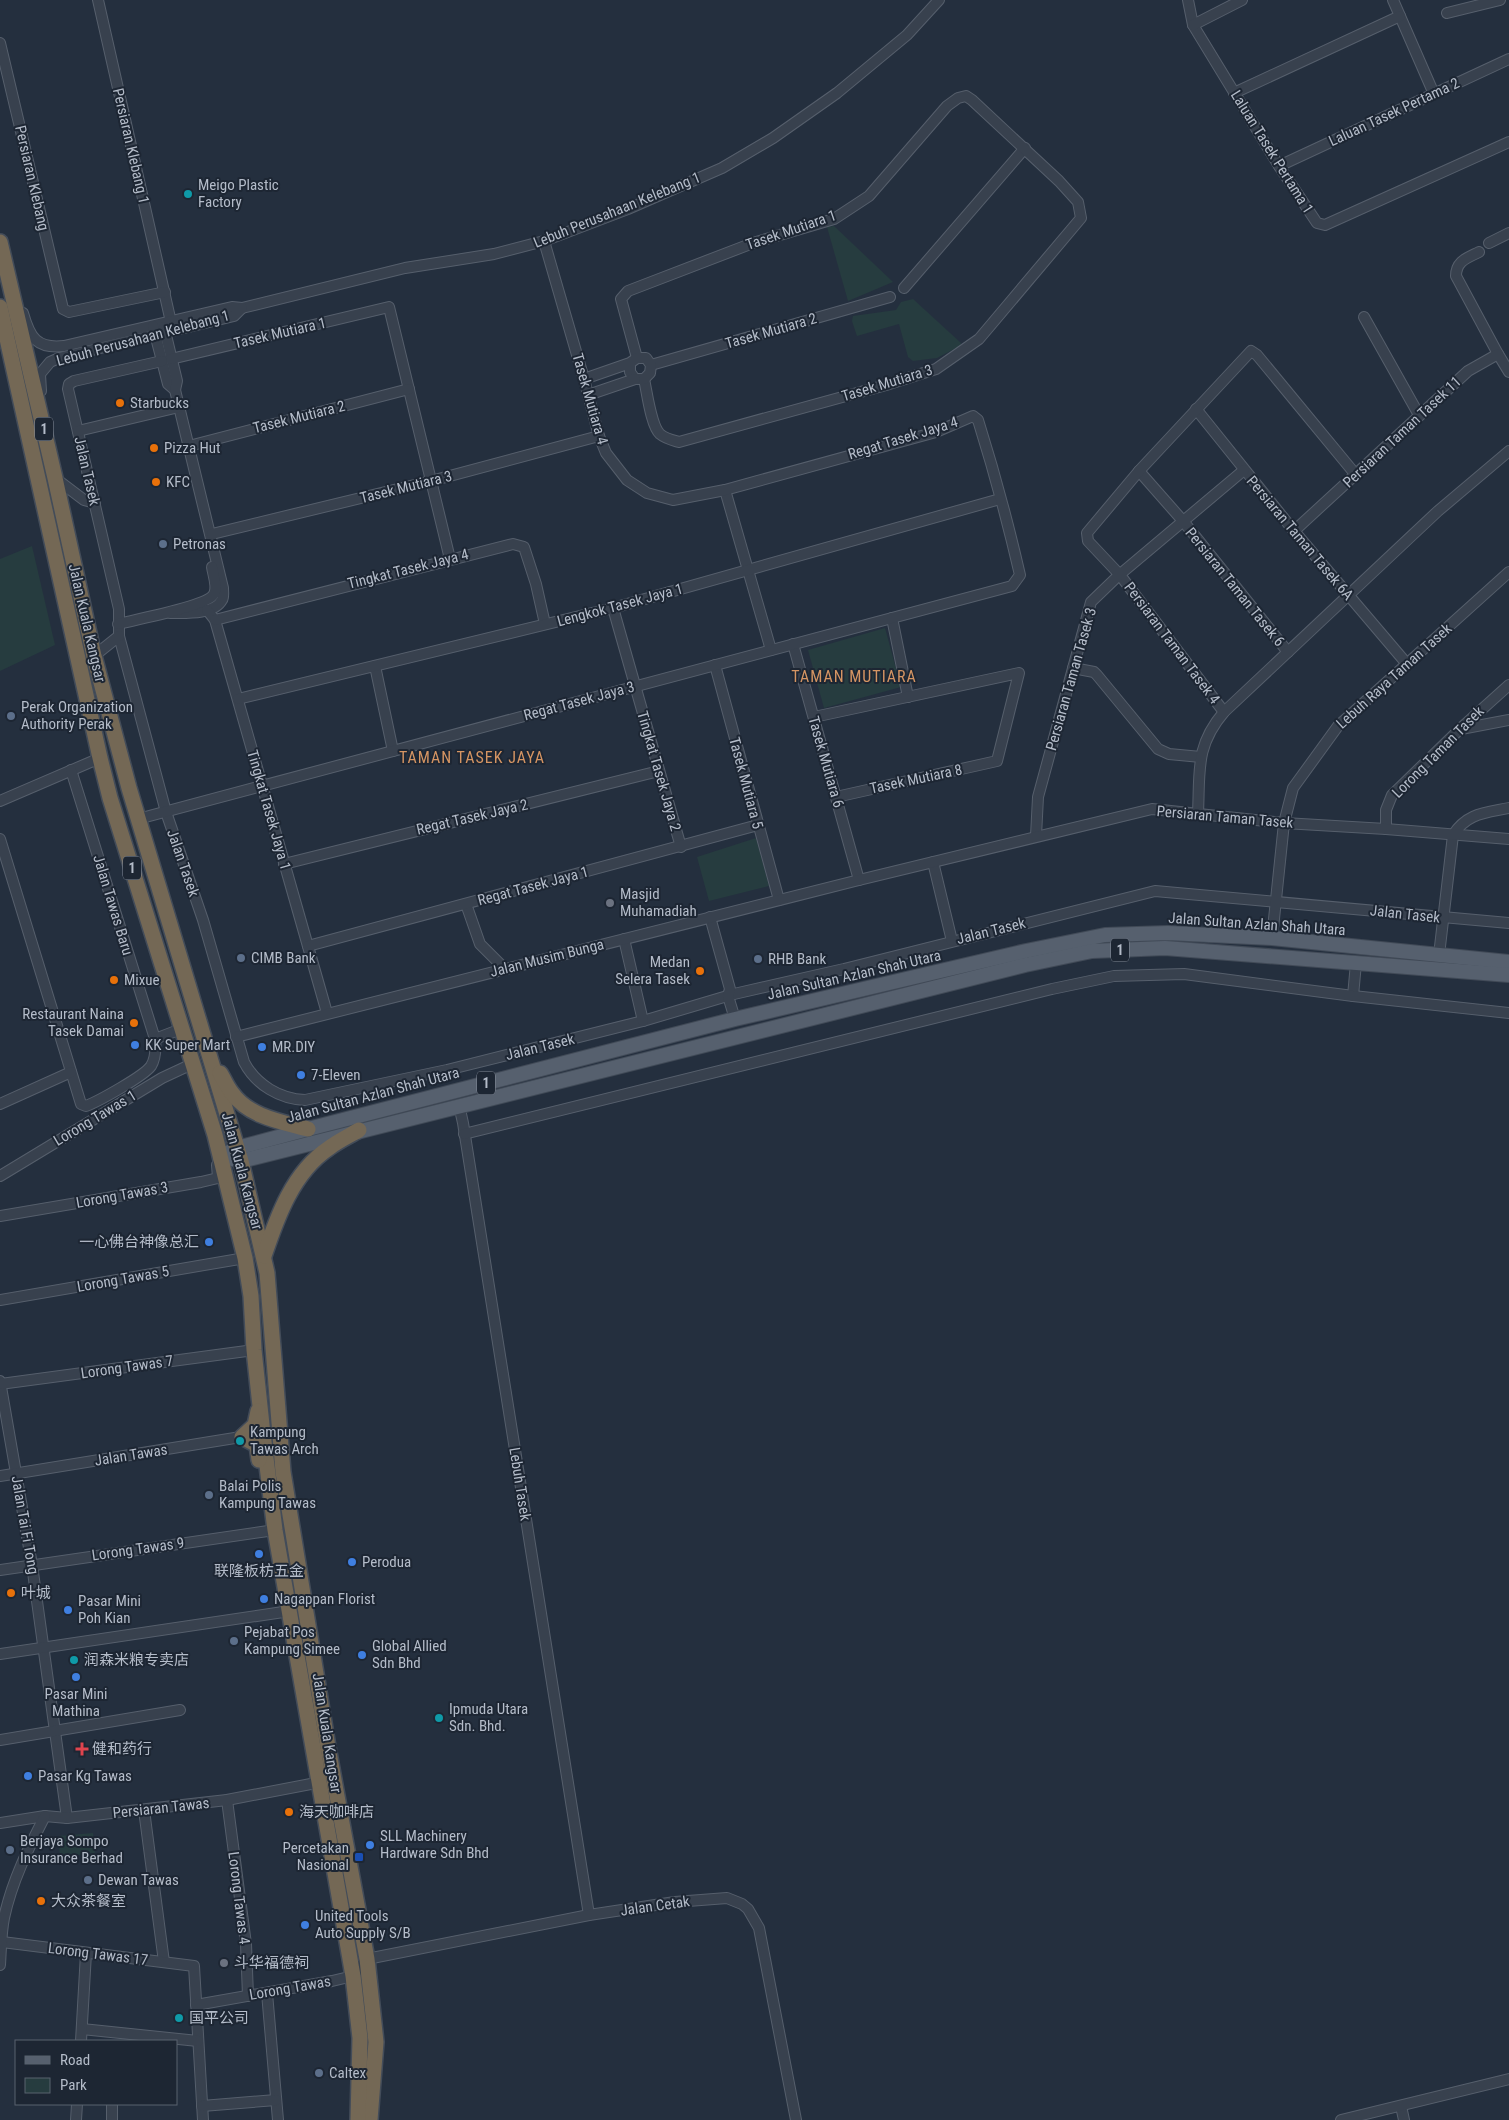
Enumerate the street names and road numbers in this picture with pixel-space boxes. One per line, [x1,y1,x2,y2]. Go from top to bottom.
street label: Laluan Tasek Pertama 2 [1326,74,1462,150]
street label: Persiaran Klebang 1 [109,86,153,206]
street label: Laluan Tasek Pertama 1 [1227,87,1317,217]
street label: Persiaran Klebang [11,124,53,232]
street label: Lebuh Perusahaan Kelebang 1 [531,168,703,252]
street label: Tasek Mutiara 1 [744,206,838,254]
street label: Lebuh Perusahaan Kelebang 1 [54,306,232,370]
street label: Tasek Mutiara 2 [723,309,819,353]
street label: Tasek Mutiara 1 [232,314,328,352]
street label: Tasek Mutiara 4 [568,351,612,447]
street label: Tasek Mutiara 3 [839,361,935,405]
street label: Persiaran Taman Tasek 11 [1339,372,1465,492]
street label: Tasek Mutiara 2 [251,397,347,437]
street label: Regat Tasek Jaya 4 [846,413,960,463]
road number: 1 [35,418,53,440]
street label: Jalan Tasek [70,435,104,507]
street label: Tasek Mutiara 3 [358,467,454,507]
street label: Persiaran Taman Tasek 6A [1243,472,1357,604]
street label: Persiaran Taman Tasek 6 [1181,524,1289,650]
street label: Tingkat Tasek Jaya 4 [346,545,470,593]
street label: Jalan Kuala Kangsar [65,562,109,684]
street label: Persiaran Taman Tasek 4 [1120,579,1224,707]
street label: Lengkok Tasek Jaya 1 [555,580,685,630]
street label: Persiaran Taman Tasek 3 [1042,605,1100,753]
street label: Lebuh Raya Taman Tasek [1333,619,1456,732]
street label: Regat Tasek Jaya 3 [522,678,636,724]
street label: Lorong Taman Tasek [1388,702,1488,802]
street label: Tingkat Tasek Jaya 2 [633,709,685,833]
street label: Tasek Mutiara 6 [804,714,848,810]
street label: Tasek Mutiara 5 [725,735,767,831]
street label: Tingkat Tasek Jaya 1 [243,748,295,872]
street label: Tasek Mutiara 8 [868,760,964,798]
street label: Regat Tasek Jaya 2 [414,795,530,839]
street label: Persiaran Taman Tasek [1156,802,1294,832]
street label: Jalan Tasek [163,827,203,899]
street label: Jalan Tawas Baru [89,853,137,957]
road number: 1 [123,856,141,880]
street label: Regat Tasek Jaya 1 [476,863,590,909]
street label: Jalan Tasek [1369,901,1441,927]
street label: Jalan Sultan Azlan Shah Utara [1168,909,1346,939]
street label: Jalan Tasek [955,914,1028,948]
street label: Jalan Musim Bunga [488,935,606,981]
road number: 1 [1111,938,1129,962]
street label: Jalan Sultan Azlan Shah Utara [765,946,943,1004]
street label: Jalan Tasek [504,1030,577,1064]
street label: Jalan Sultan Azlan Shah Utara [285,1063,461,1127]
road number: 1 [477,1072,495,1094]
street label: Lorong Tawas 1 [50,1086,140,1150]
street label: Jalan Kuala Kangsar [218,1110,266,1232]
street label: Lorong Tawas 3 [75,1178,169,1212]
street label: Lorong Tawas 5 [76,1262,170,1296]
street label: Lorong Tawas 7 [80,1352,174,1382]
street label: Jalan Tawas [93,1440,169,1470]
street label: Lebuh Tasek [505,1446,535,1522]
street label: Jalan Tai Fi Tong [7,1474,43,1576]
street label: Lorong Tawas 9 [91,1534,185,1564]
street label: Jalan Kuala Kangsar [309,1672,345,1795]
street label: Persiaran Tawas [112,1794,210,1822]
street label: Lorong Tawas 4 [224,1851,254,1945]
street label: Jalan Cetak [619,1892,691,1920]
street label: Lorong Tawas 17 [47,1939,149,1969]
street label: Lorong Tawas [248,1972,332,2004]

